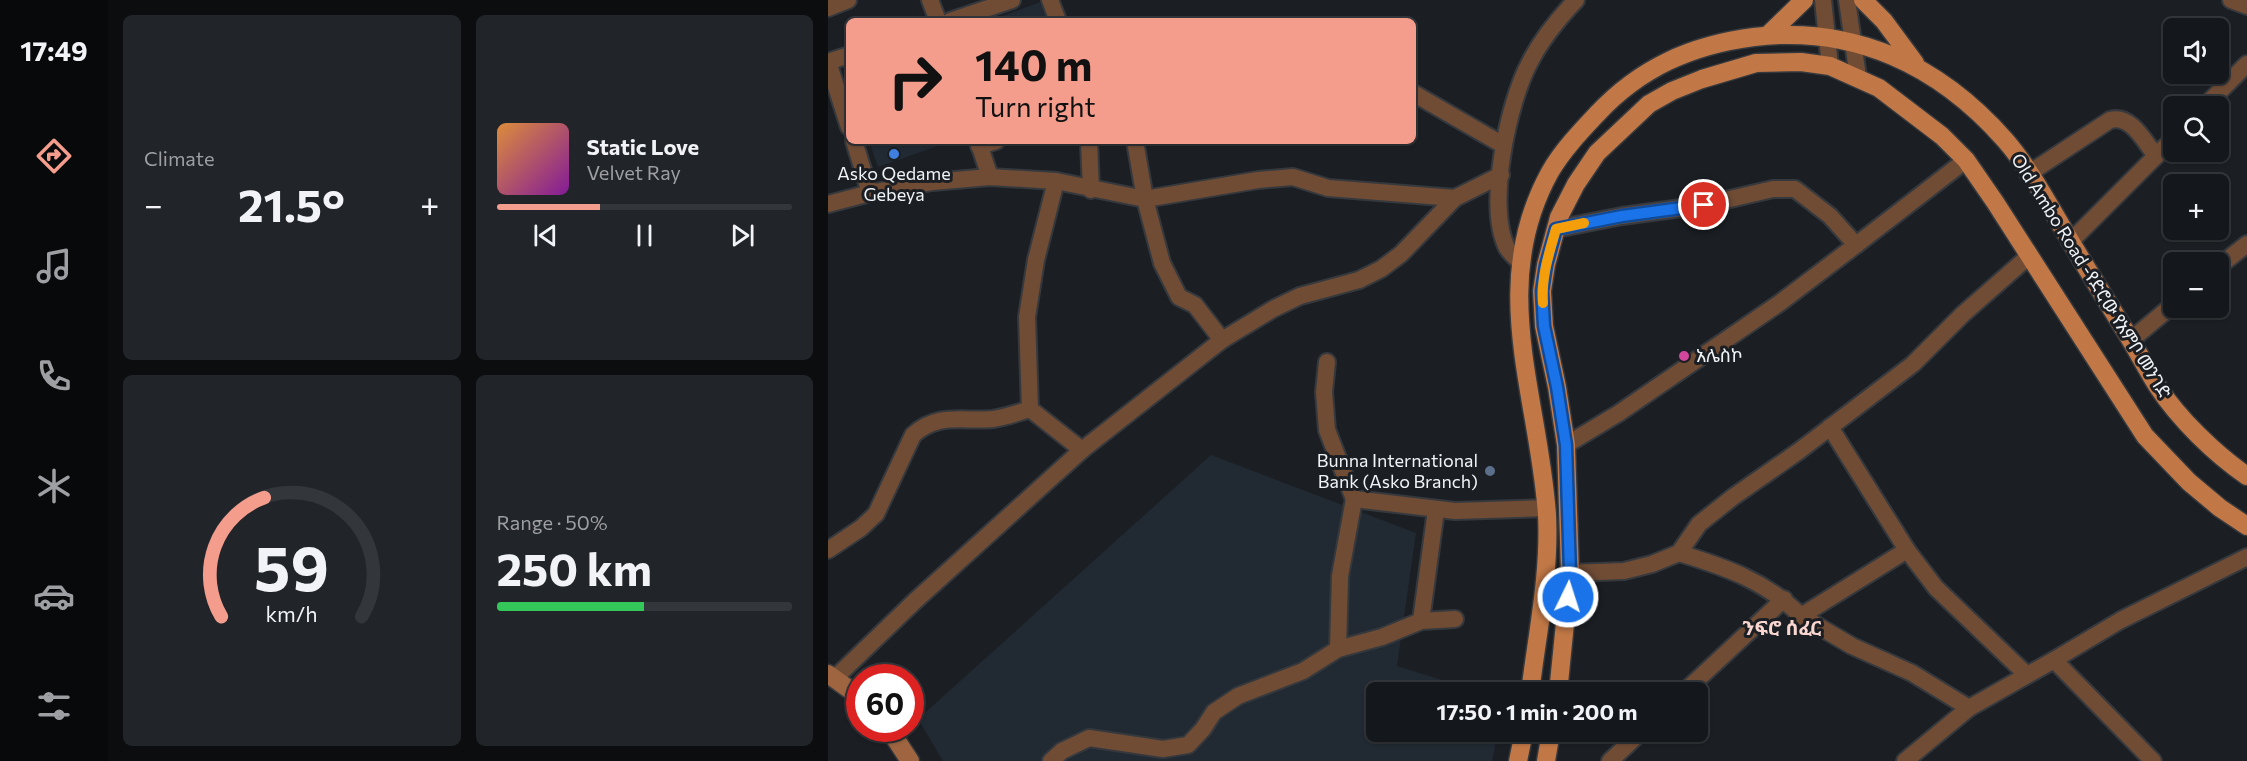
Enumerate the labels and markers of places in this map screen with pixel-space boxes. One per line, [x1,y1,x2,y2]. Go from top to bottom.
marker: Asko Qedame Gebeya [887,147,901,161]
place label: Asko Qedame Gebeya [837,162,951,205]
pin [1678,179,1729,230]
place label: አሌስኮ [1696,344,1743,366]
marker: አሌስኮ [1677,349,1691,363]
place label: Bunna International Bank (Asko Branch) [1317,449,1478,492]
marker: Bunna International Bank (Asko Branch) [1483,464,1497,478]

